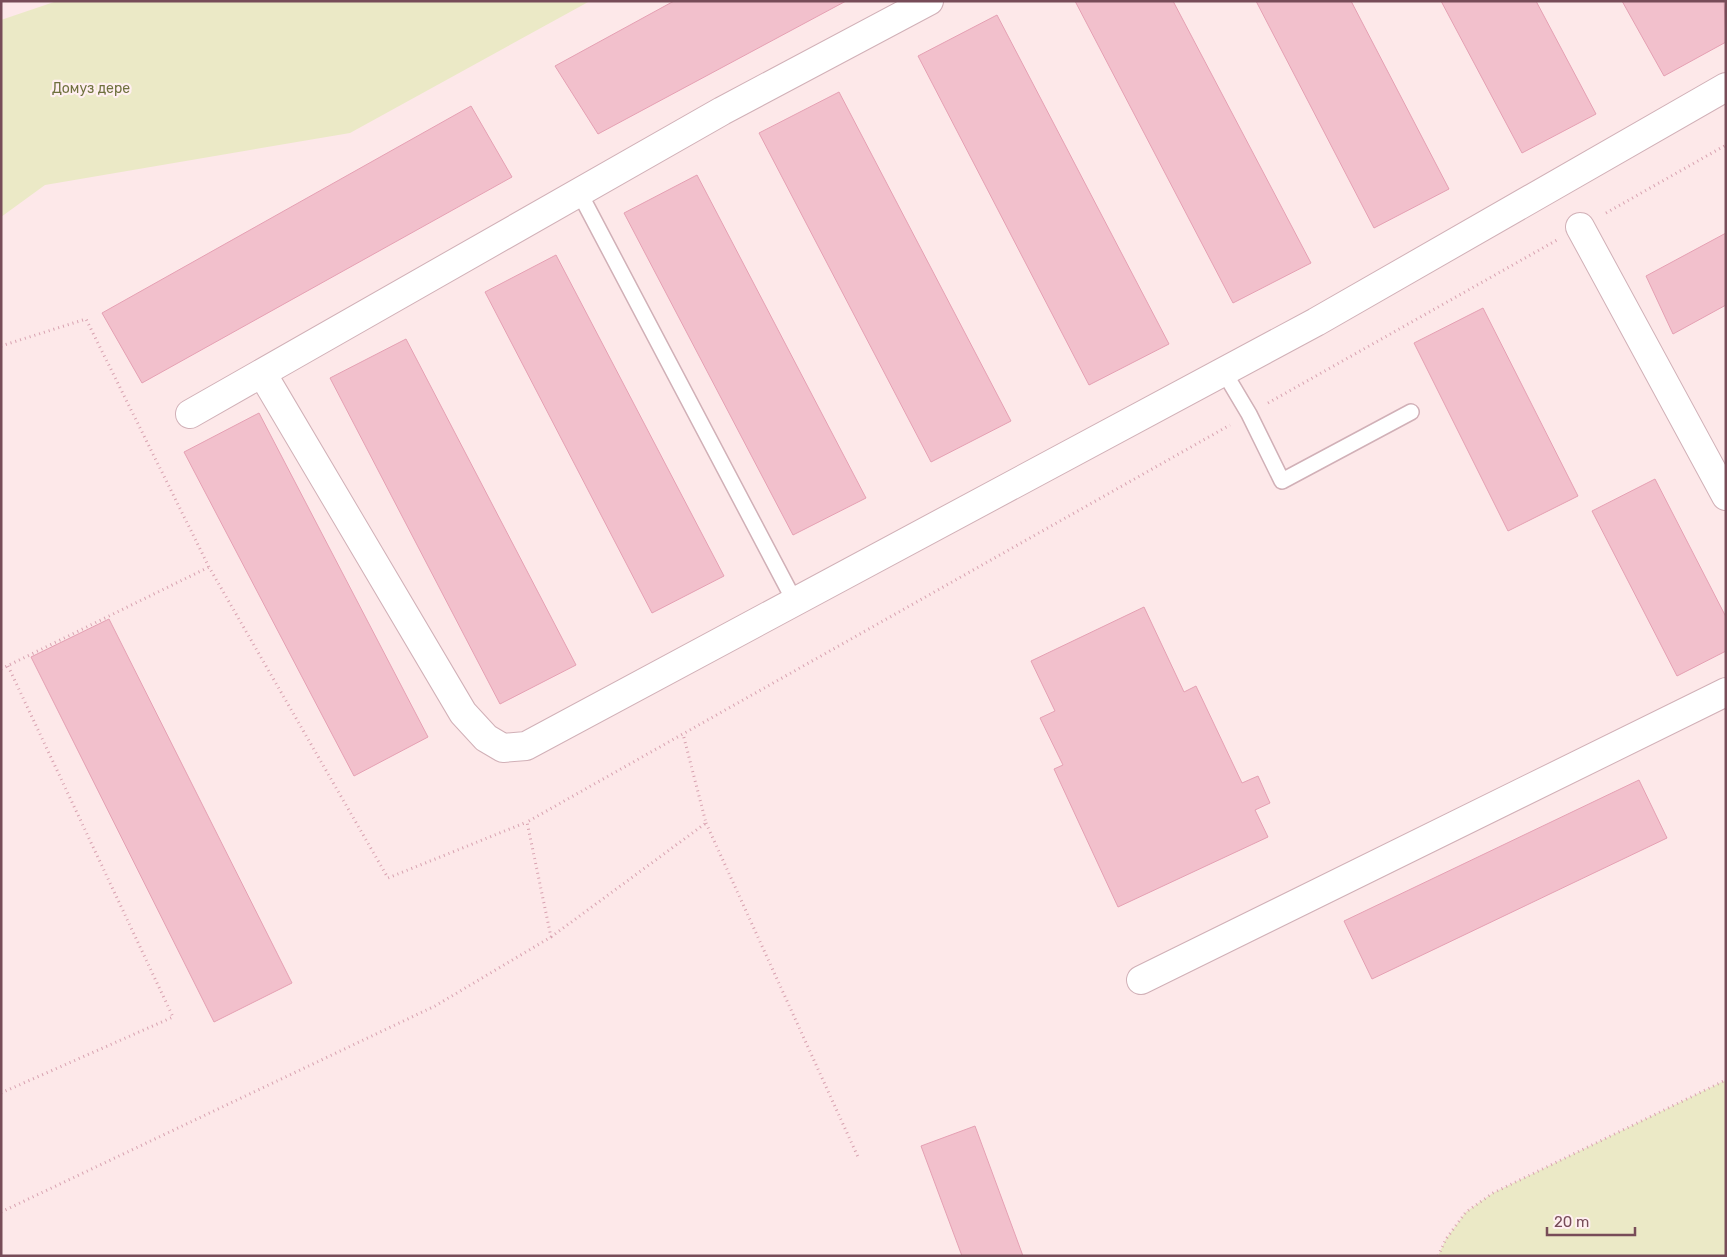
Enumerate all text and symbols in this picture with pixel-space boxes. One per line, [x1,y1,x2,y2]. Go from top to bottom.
park label: Домуз дере [52,80,130,97]
scale bar [1547,1204,1634,1236]
text: 20 m [1554,1213,1589,1231]

